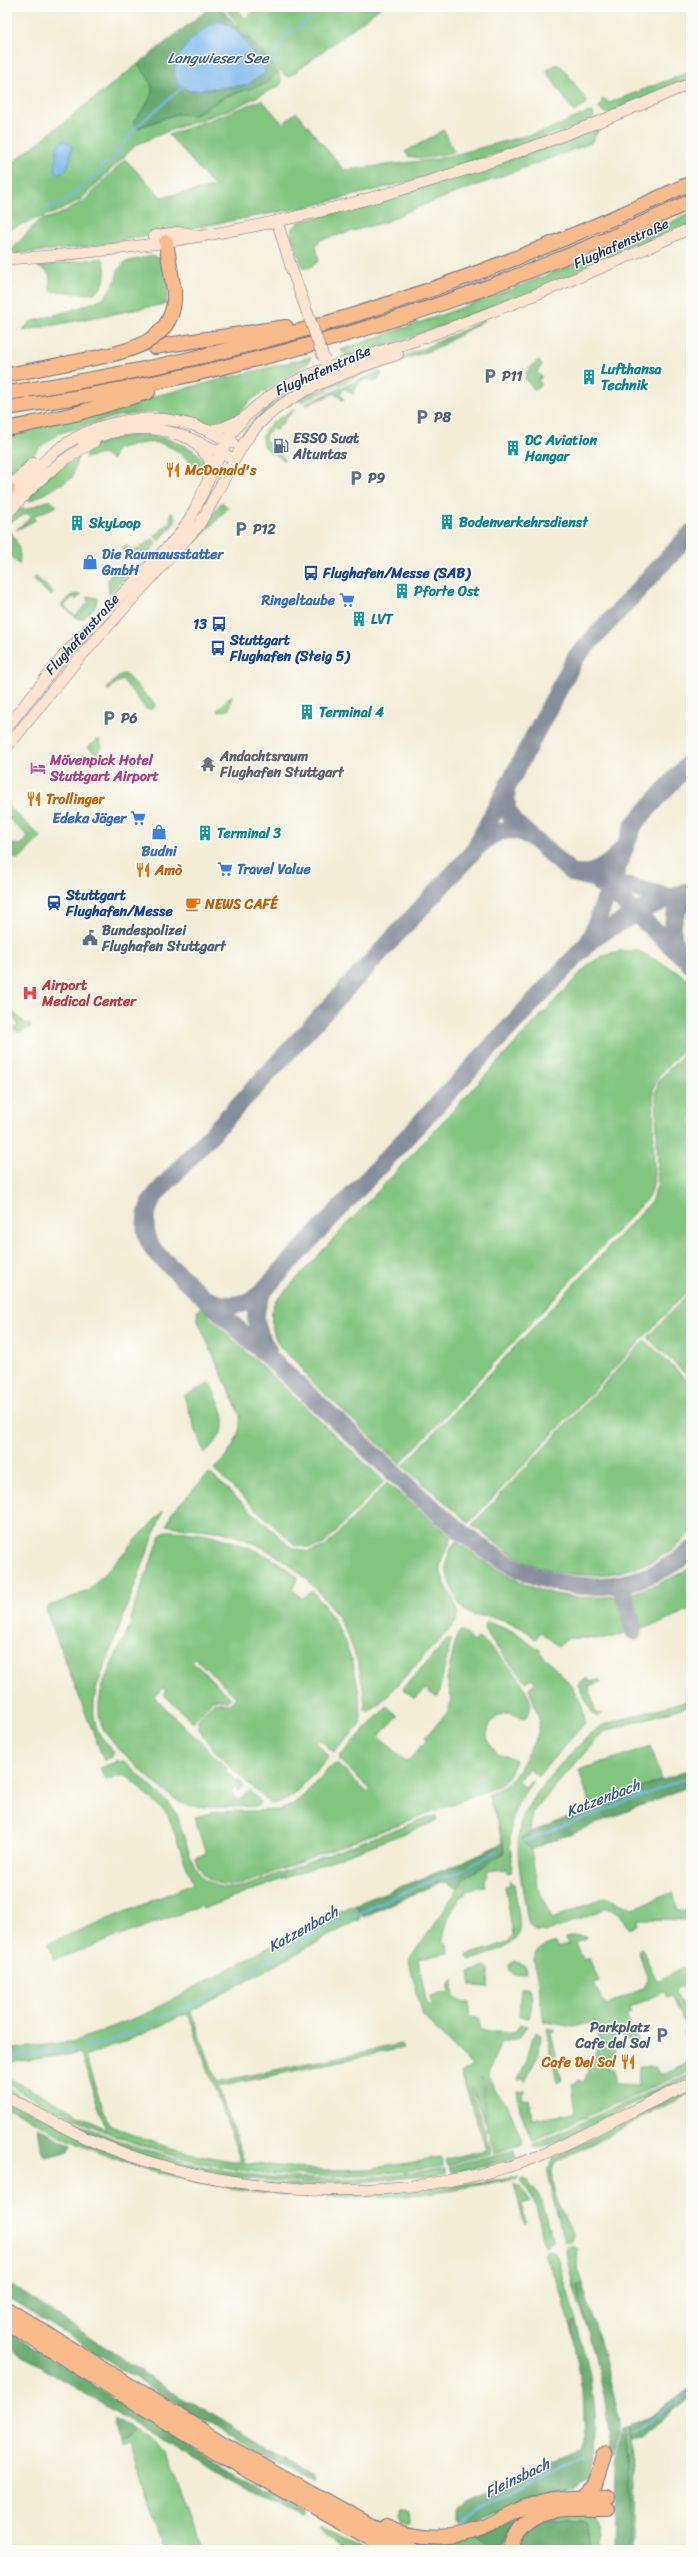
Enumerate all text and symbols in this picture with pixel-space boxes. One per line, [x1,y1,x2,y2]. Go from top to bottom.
water label: Langwieser See [168,45,270,71]
street label: Flughafenstraße [569,211,673,276]
street label: Flughafenstraße [271,338,375,403]
place label: Lufthansa Technik [601,357,662,398]
place label: P11 [502,364,523,389]
parking icon: P11 [481,367,499,385]
building icon: Lufthansa Technik [580,368,598,386]
place label: P8 [434,405,451,430]
parking icon: P8 [413,408,431,426]
place label: ESSO Suat Altuntas [292,426,360,467]
place label: DC Aviation Hangar [524,428,597,469]
fuel station icon: ESSO Suat Altuntas [272,437,290,455]
building icon: DC Aviation Hangar [504,439,522,457]
place label: McDonald's [184,458,257,483]
restaurant icon: McDonald's [164,461,182,479]
place label: P9 [368,466,385,491]
parking icon: P9 [347,469,365,487]
place label: Bodenverkehrsdienst [459,510,589,535]
place label: SkyLoop [88,511,141,536]
building icon: Bodenverkehrsdienst [438,513,456,531]
building icon: SkyLoop [68,514,86,532]
place label: P12 [253,517,277,542]
parking icon: P12 [232,520,250,538]
place label: Die Raumausstatter GmbH [101,542,224,583]
shop icon: Die Raumausstatter GmbH [81,553,99,571]
place label: Flughafen/Messe (SAB) [322,561,471,586]
bus stop icon: Flughafen/Messe (SAB) [302,564,320,582]
place label: Pforte Ost [414,579,481,604]
building icon: Pforte Ost [393,582,411,600]
street label: Flughafenstraße [39,588,126,681]
place label: Ringeltaube [261,588,336,613]
supermarket icon: Ringeltaube [338,591,356,609]
place label: LVT [371,607,394,632]
building icon: LVT [350,610,368,628]
place label: 13 [193,612,207,637]
bus stop icon: 13 [210,615,228,633]
place label: Stuttgart Flughafen (Steig 5) [229,628,350,669]
bus stop icon: Stuttgart Flughafen (Steig 5) [209,639,227,657]
place label: Terminal 4 [319,700,384,725]
building icon: Terminal 4 [298,703,316,721]
place label: P6 [121,706,137,731]
parking icon: P6 [100,709,118,727]
place label: Andachtsraum Flughafen Stuttgart [219,744,345,785]
place label: Mövenpick Hotel Stuttgart Airport [49,748,160,789]
temple icon: Andachtsraum Flughafen Stuttgart [199,755,217,773]
hotel icon: Mövenpick Hotel Stuttgart Airport [29,759,47,777]
place label: Trollinger [46,787,106,812]
restaurant icon: Trollinger [25,790,43,808]
place label: Edeka Jäger [52,806,127,831]
supermarket icon: Edeka Jäger [129,809,147,827]
place label: Terminal 3 [217,821,281,846]
shop icon: Budni [150,823,168,841]
building icon: Terminal 3 [196,824,214,842]
place label: Budni [141,839,178,864]
place label: Travel Value [237,857,311,882]
place label: Amò [154,858,183,883]
supermarket icon: Travel Value [216,860,234,878]
restaurant icon: Amò [134,861,152,879]
place label: Stuttgart Flughafen/Messe [65,883,173,924]
place label: NEWS CAFÉ [204,892,279,917]
station icon: Stuttgart Flughafen/Messe [45,894,63,912]
cafe icon: NEWS CAFÉ [184,895,202,913]
place label: Bundespolizei Flughafen Stuttgart [101,918,227,959]
public building icon: Bundespolizei Flughafen Stuttgart [81,929,99,947]
place label: Airport Medical Center [41,973,137,1014]
hospital icon: Airport Medical Center [21,984,39,1002]
water label: Katzenbach [562,1772,645,1824]
water label: Katzenbach [263,1898,344,1959]
place label: Parkplatz Cafe del Sol [575,2015,651,2056]
parking icon: Parkplatz Cafe del Sol [653,2026,671,2044]
place label: Cafe Del Sol [541,2050,617,2075]
restaurant icon: Cafe Del Sol [619,2053,637,2071]
water label: Fleinsbach [480,2451,555,2505]

